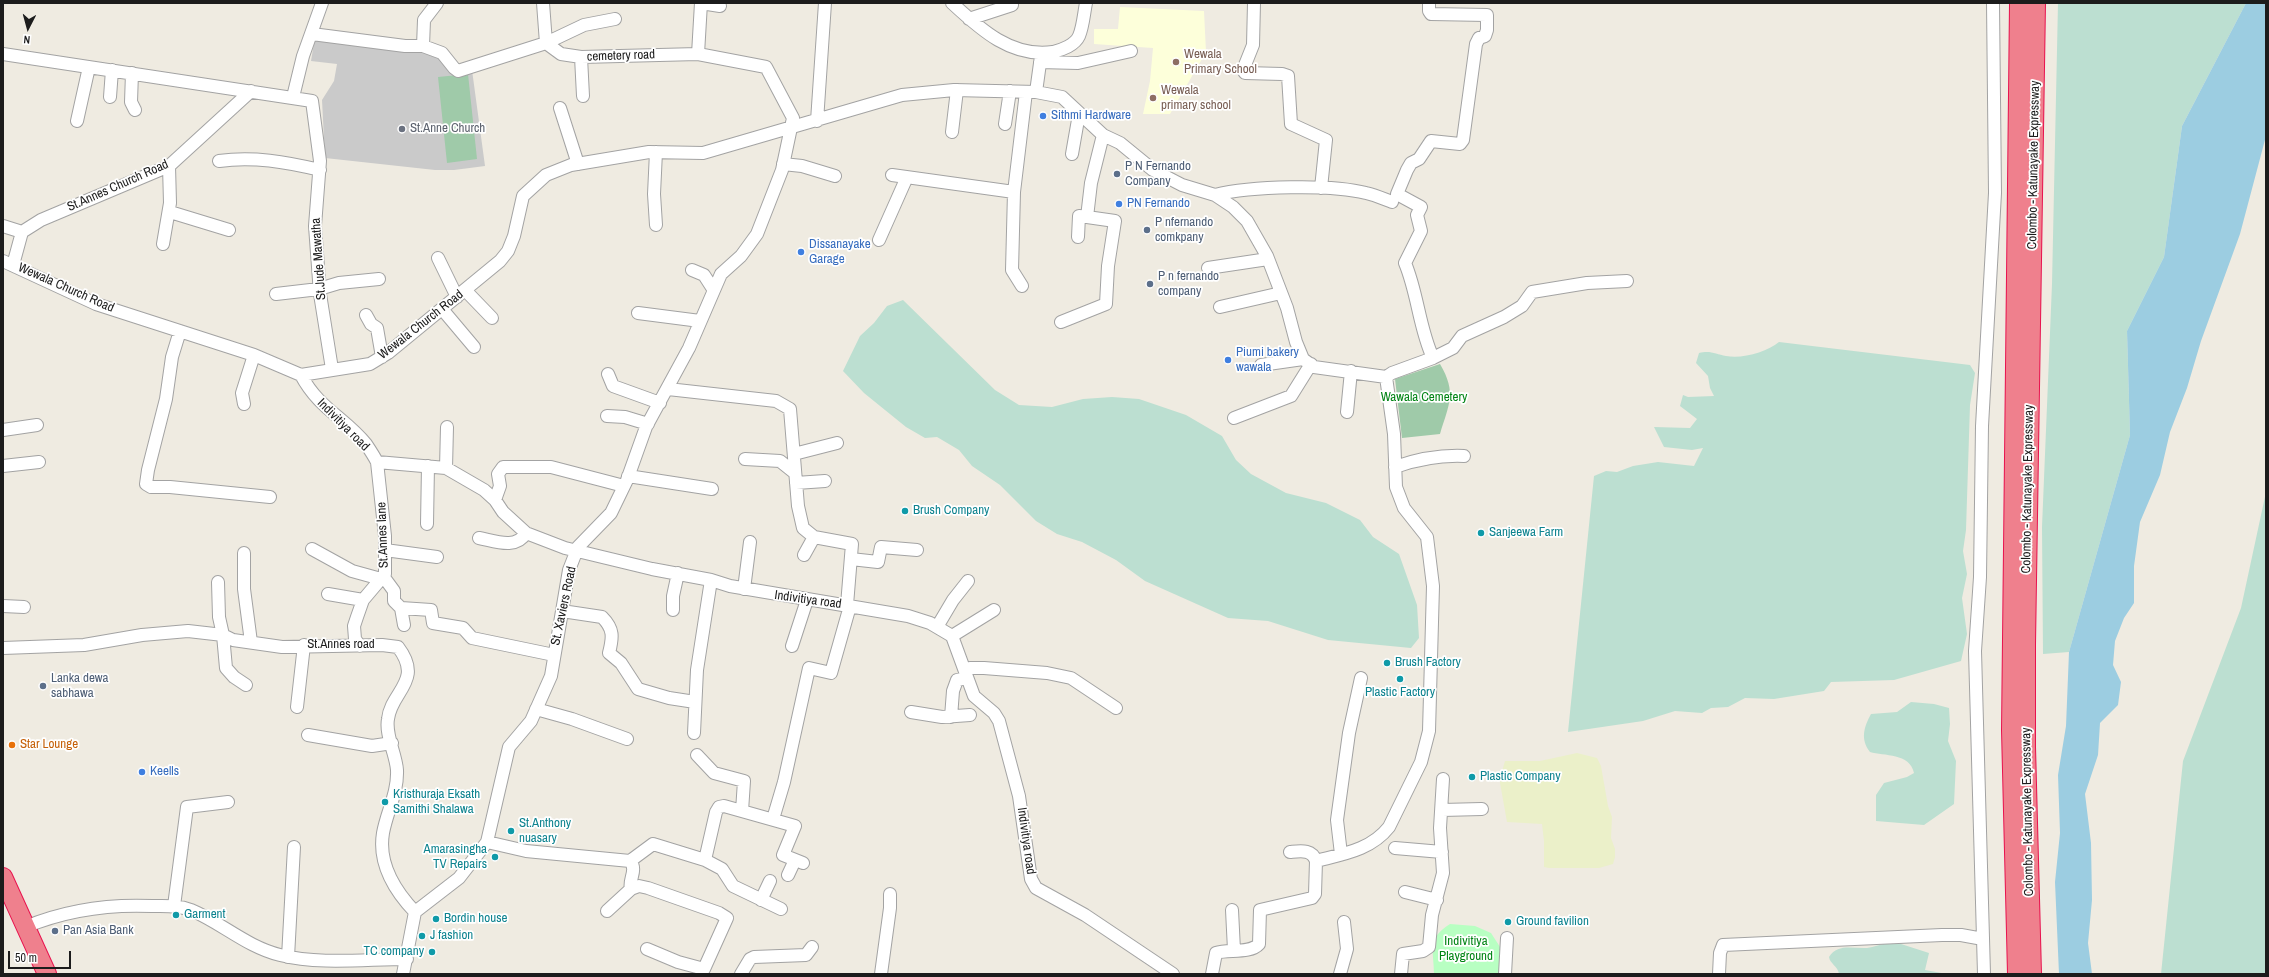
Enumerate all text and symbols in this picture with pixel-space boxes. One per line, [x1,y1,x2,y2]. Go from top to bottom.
north arrow [8,8,48,48]
text: N [23,33,31,47]
street label: cemetery road [587,47,655,65]
place label: Wewala Primary School [1184,47,1257,78]
marker: Wewala Primary School [1171,57,1181,67]
street label: Colombo - Katunayake Expressway [2025,80,2043,250]
place label: Wewala primary school [1161,83,1231,114]
marker: Wewala primary school [1148,93,1158,103]
place label: Sithmi Hardware [1051,108,1131,124]
marker: Sithmi Hardware [1038,111,1048,121]
place label: St.Anne Church [410,121,485,137]
marker: St.Anne Church [397,124,407,134]
street label: St.Annes Church Road [65,157,171,215]
place label: P N Fernando Company [1125,159,1191,190]
marker: P N Fernando Company [1112,169,1122,179]
place label: PN Fernando [1127,196,1190,212]
marker: PN Fernando [1114,199,1124,209]
place label: P nfernando comkpany [1155,215,1213,246]
street label: St.Jude Mawatha [308,217,330,301]
marker: P nfernando comkpany [1142,225,1152,235]
place label: Dissanayake Garage [809,237,871,268]
marker: Dissanayake Garage [796,247,806,257]
street label: Wewala Church Road [16,260,116,316]
place label: P n fernando company [1158,269,1219,300]
marker: P n fernando company [1145,279,1155,289]
street label: Wewala Church Road [375,287,467,363]
place label: Piumi bakery wawala [1236,345,1299,376]
marker: Piumi bakery wawala [1223,355,1233,365]
park label: Wawala Cemetery [1381,390,1467,406]
street label: Indivitiya road [314,396,372,454]
street label: Colombo - Katunayake Expressway [2019,404,2037,574]
street label: St.Annes lane [374,502,392,568]
place label: Brush Company [913,503,989,519]
marker: Brush Company [900,506,910,516]
place label: Sanjeewa Farm [1489,525,1563,541]
marker: Sanjeewa Farm [1476,528,1486,538]
street label: St. Xaviers Road [548,565,580,647]
street label: Indivitiya road [773,588,843,612]
street label: St.Annes road [307,637,375,653]
place label: Brush Factory [1395,655,1461,671]
marker: Brush Factory [1382,658,1392,668]
place label: Lanka dewa sabhawa [51,671,108,702]
marker: Plastic Factory [1395,674,1405,684]
marker: Lanka dewa sabhawa [38,681,48,691]
place label: Plastic Factory [1365,685,1435,701]
street label: Colombo - Katunayake Expressway [2019,727,2037,897]
place label: Star Lounge [20,737,78,753]
marker: Star Lounge [7,740,17,750]
place label: Keells [150,764,179,780]
marker: Keells [137,767,147,777]
place label: Plastic Company [1480,769,1561,785]
marker: Plastic Company [1467,772,1477,782]
place label: Kristhuraja Eksath Samithi Shalawa [393,787,480,818]
marker: Kristhuraja Eksath Samithi Shalawa [380,797,390,807]
street label: Indivitiya road [1014,806,1038,876]
place label: St.Anthony nuasary [519,816,571,847]
marker: St.Anthony nuasary [506,826,516,836]
place label: Amarasingha TV Repairs [424,842,487,873]
marker: Amarasingha TV Repairs [490,852,500,862]
place label: Garment [184,907,225,923]
marker: Garment [171,910,181,920]
place label: Bordin house [444,911,507,927]
marker: Bordin house [431,914,441,924]
place label: Ground favilion [1516,914,1589,930]
marker: Ground favilion [1503,917,1513,927]
place label: Pan Asia Bank [63,923,134,939]
marker: Pan Asia Bank [50,926,60,936]
place label: J fashion [430,928,473,944]
marker: J fashion [417,931,427,941]
park label: Indivitiya Playground [1439,934,1493,965]
scale bar [10,943,73,969]
place label: TC company [364,944,424,960]
marker: TC company [427,947,437,957]
text: 50 m [15,950,37,966]

